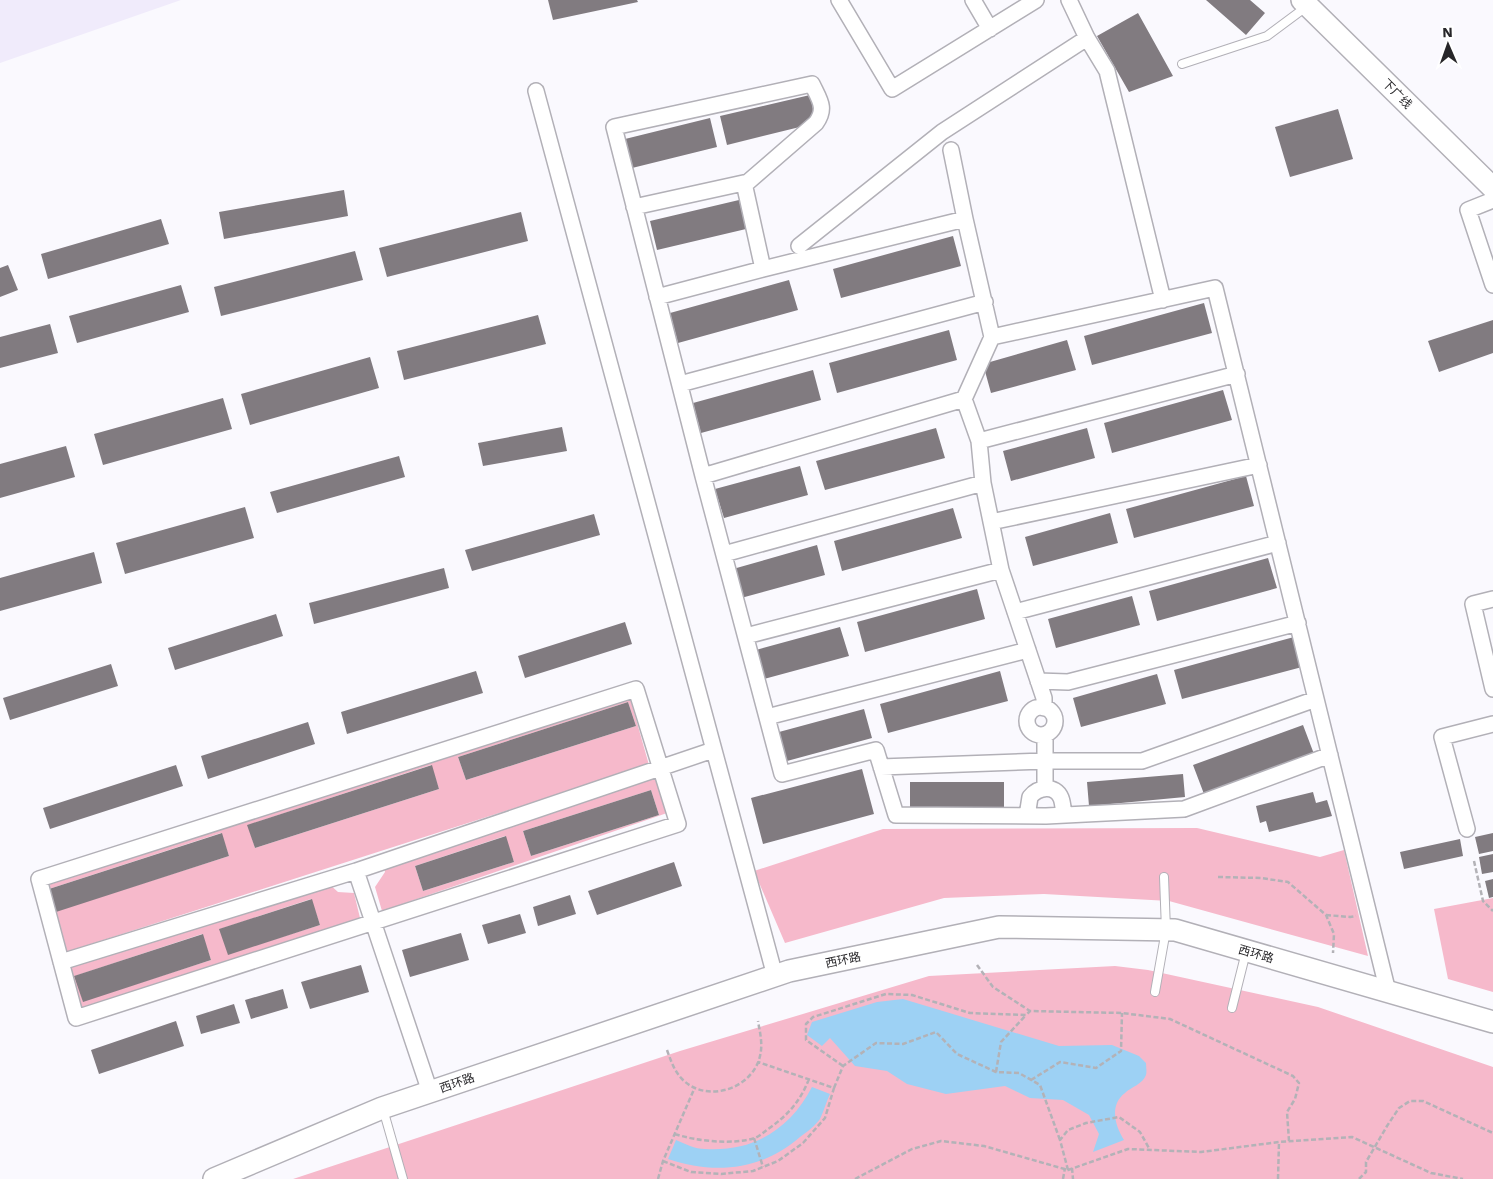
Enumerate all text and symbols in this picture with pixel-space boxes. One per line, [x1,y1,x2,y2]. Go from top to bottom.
north arrow [1423,20,1473,70]
text: N [1442,24,1453,40]
street label: 下广线 [1379,76,1415,112]
street label: 西环路 [1237,942,1275,966]
street label: 西环路 [824,949,862,971]
street label: 西环路 [438,1071,476,1095]

